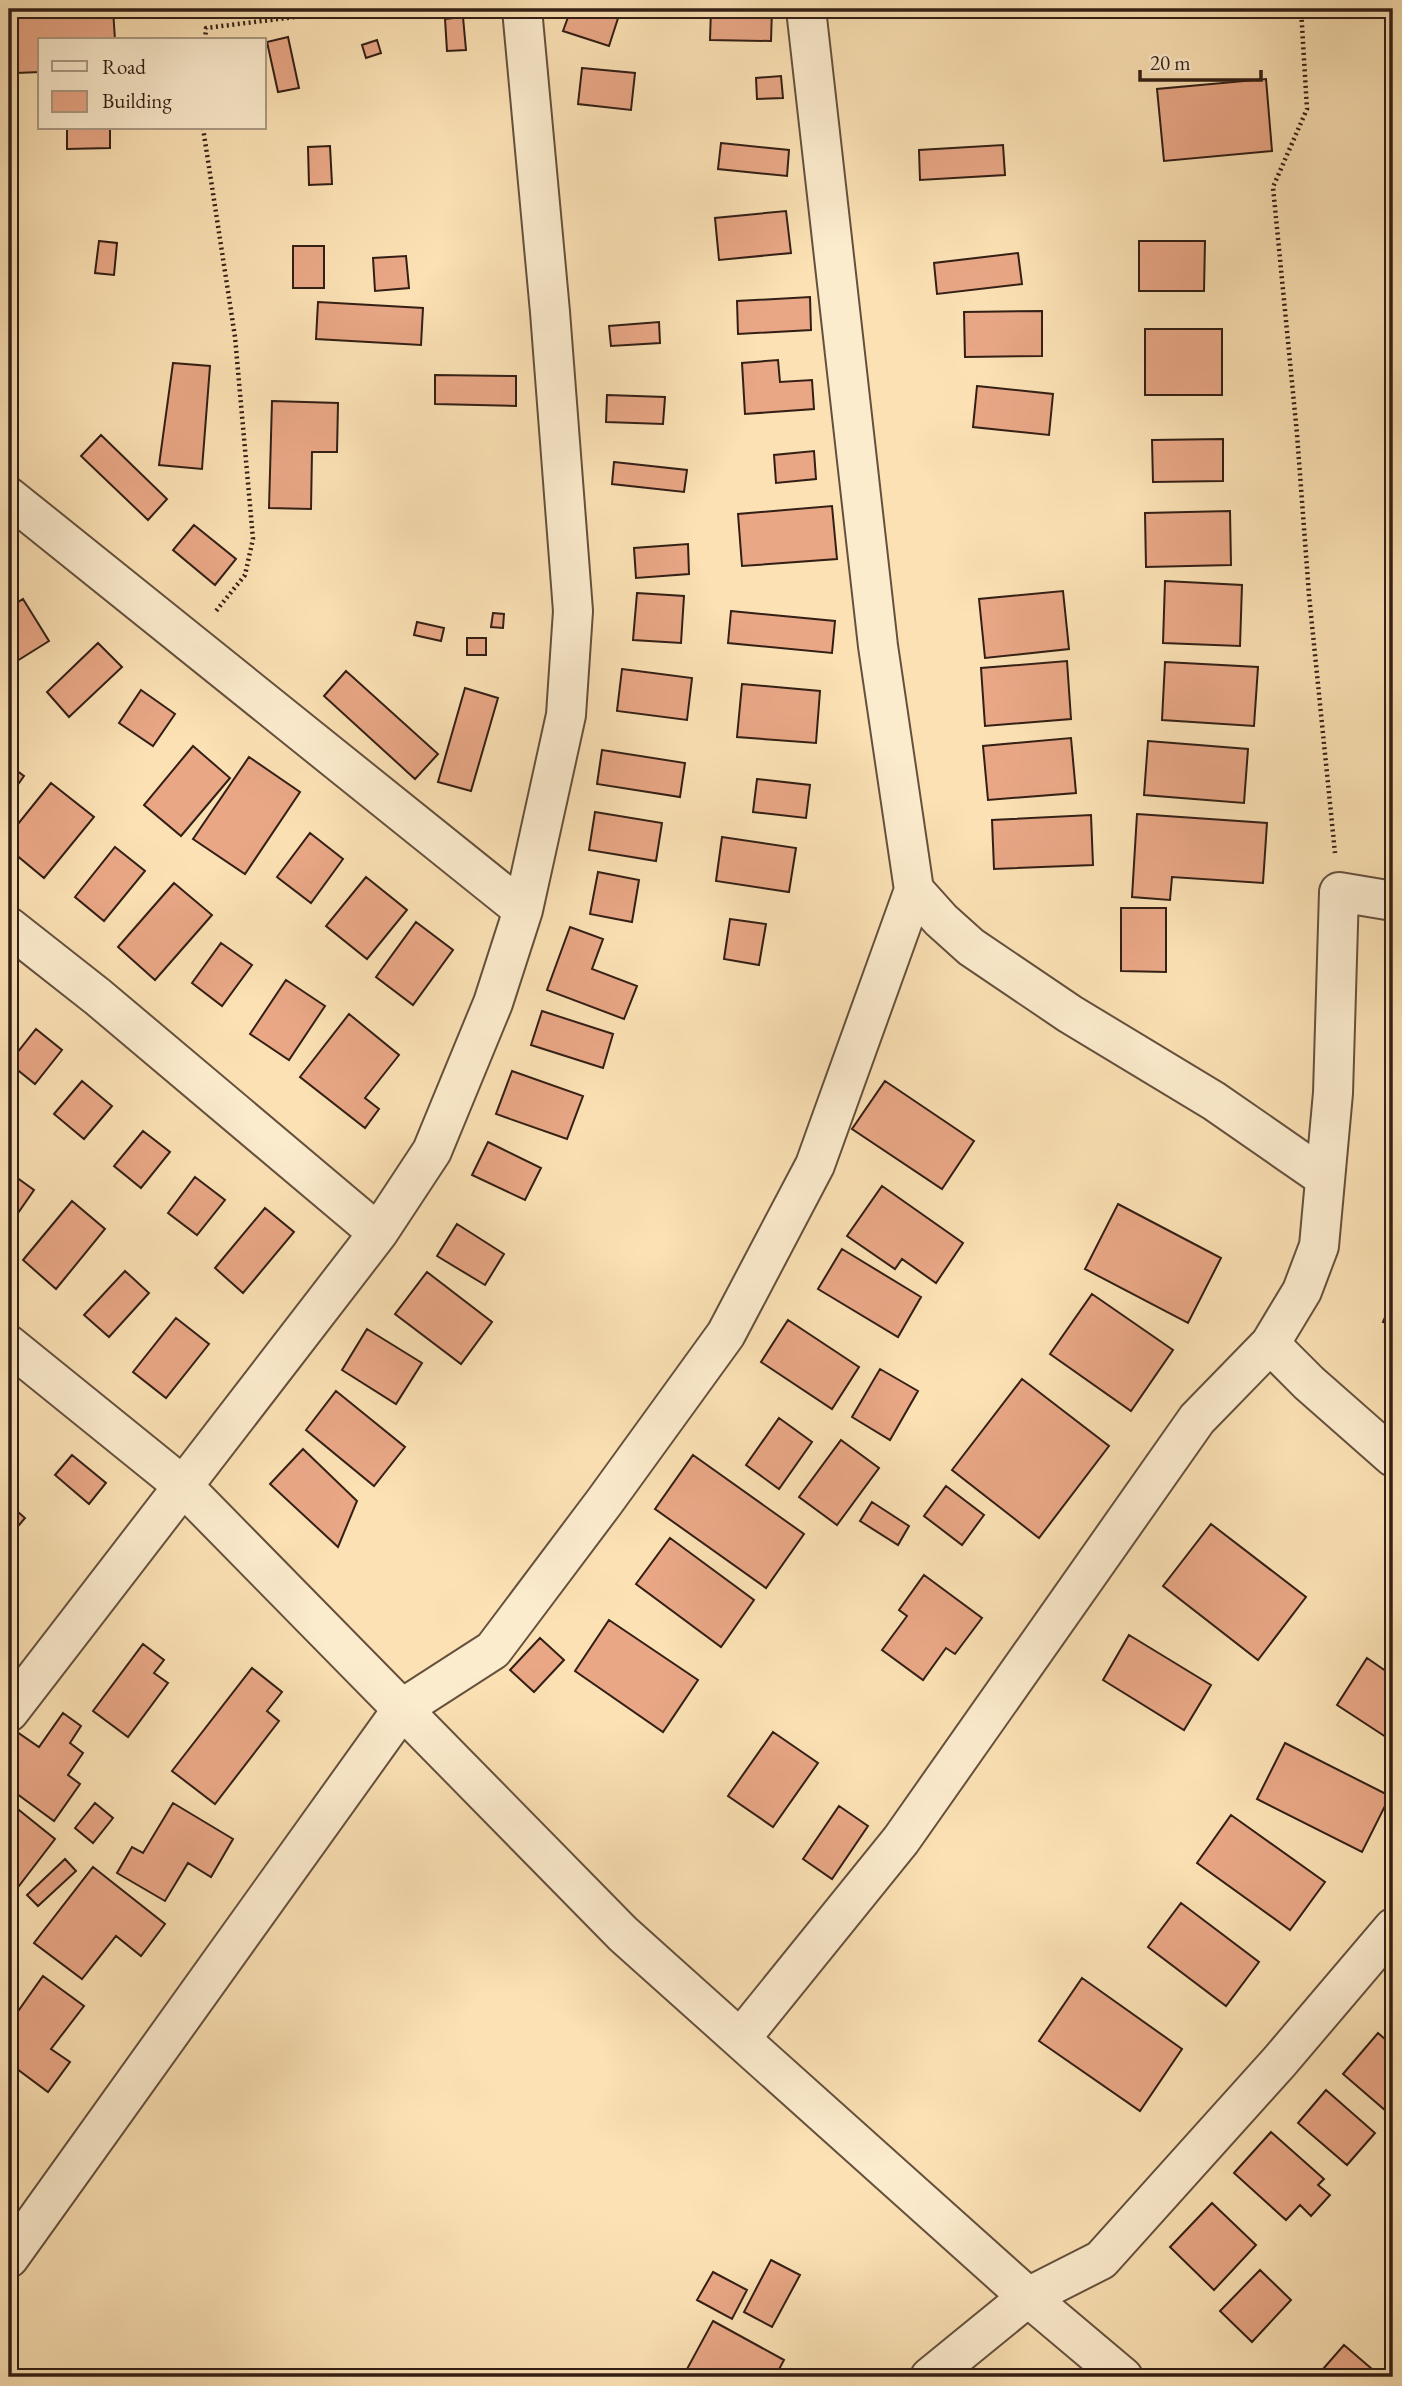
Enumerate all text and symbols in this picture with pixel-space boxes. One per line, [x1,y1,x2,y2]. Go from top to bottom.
legend [38,38,266,130]
scale bar [1140,38,1260,82]
text: 20 m [1150,49,1191,76]
text: Road [102,53,146,80]
text: Building [102,87,172,114]

